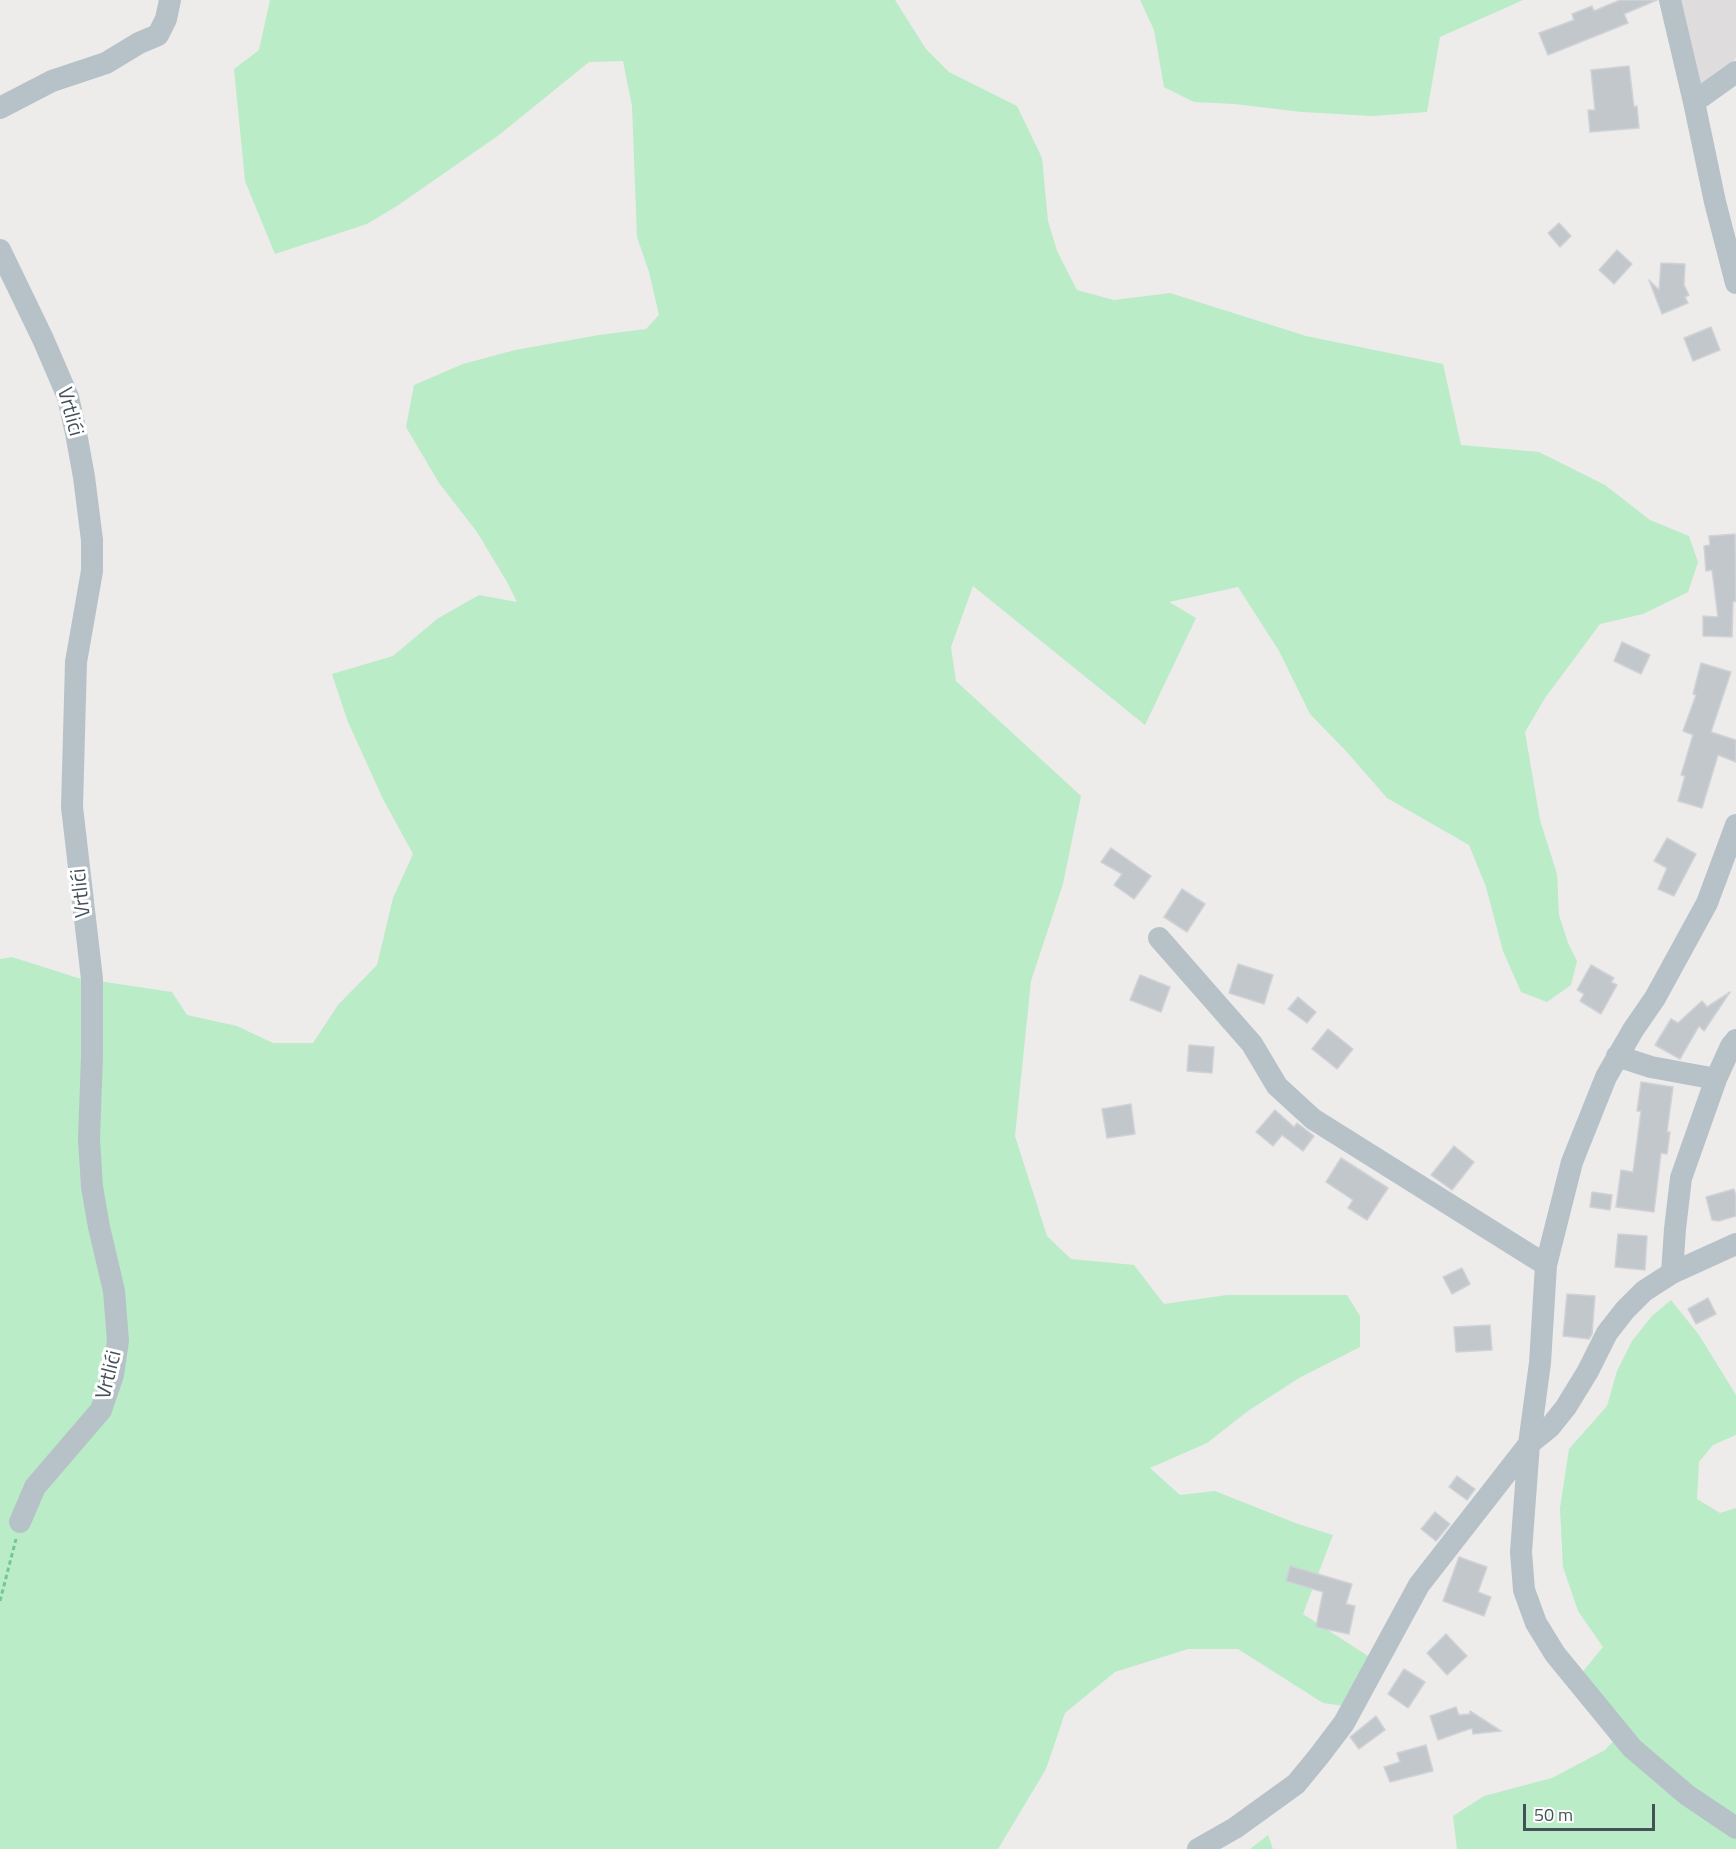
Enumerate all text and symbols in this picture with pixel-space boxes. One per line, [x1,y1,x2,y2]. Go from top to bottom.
street label: Vrtlići [50,385,88,439]
street label: Vrtlići [67,867,97,919]
street label: Vrtlići [92,1348,128,1402]
scale bar [1526,1792,1658,1830]
text: 50 m [1534,1801,1573,1828]

